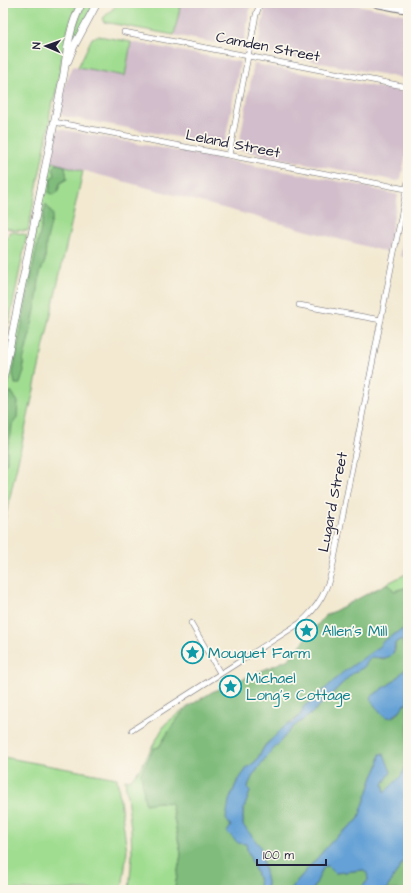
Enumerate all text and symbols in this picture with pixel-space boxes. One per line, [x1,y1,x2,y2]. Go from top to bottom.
north arrow [26,26,66,66]
street label: Camden Street [214,27,322,67]
text: N [29,42,44,49]
street label: Leland Street [184,125,282,163]
street label: Lugard Street [313,450,354,554]
place icon: Allen's Mill [293,618,319,644]
place label: Allen's Mill [322,621,387,642]
place icon: Mouquet Farm [180,640,206,666]
place label: Mouquet Farm [208,643,310,664]
place label: Michael Long's Cottage [246,668,351,707]
place icon: Michael Long's Cottage [217,674,243,700]
scale bar [257,841,326,867]
text: 100 m [263,847,294,864]

